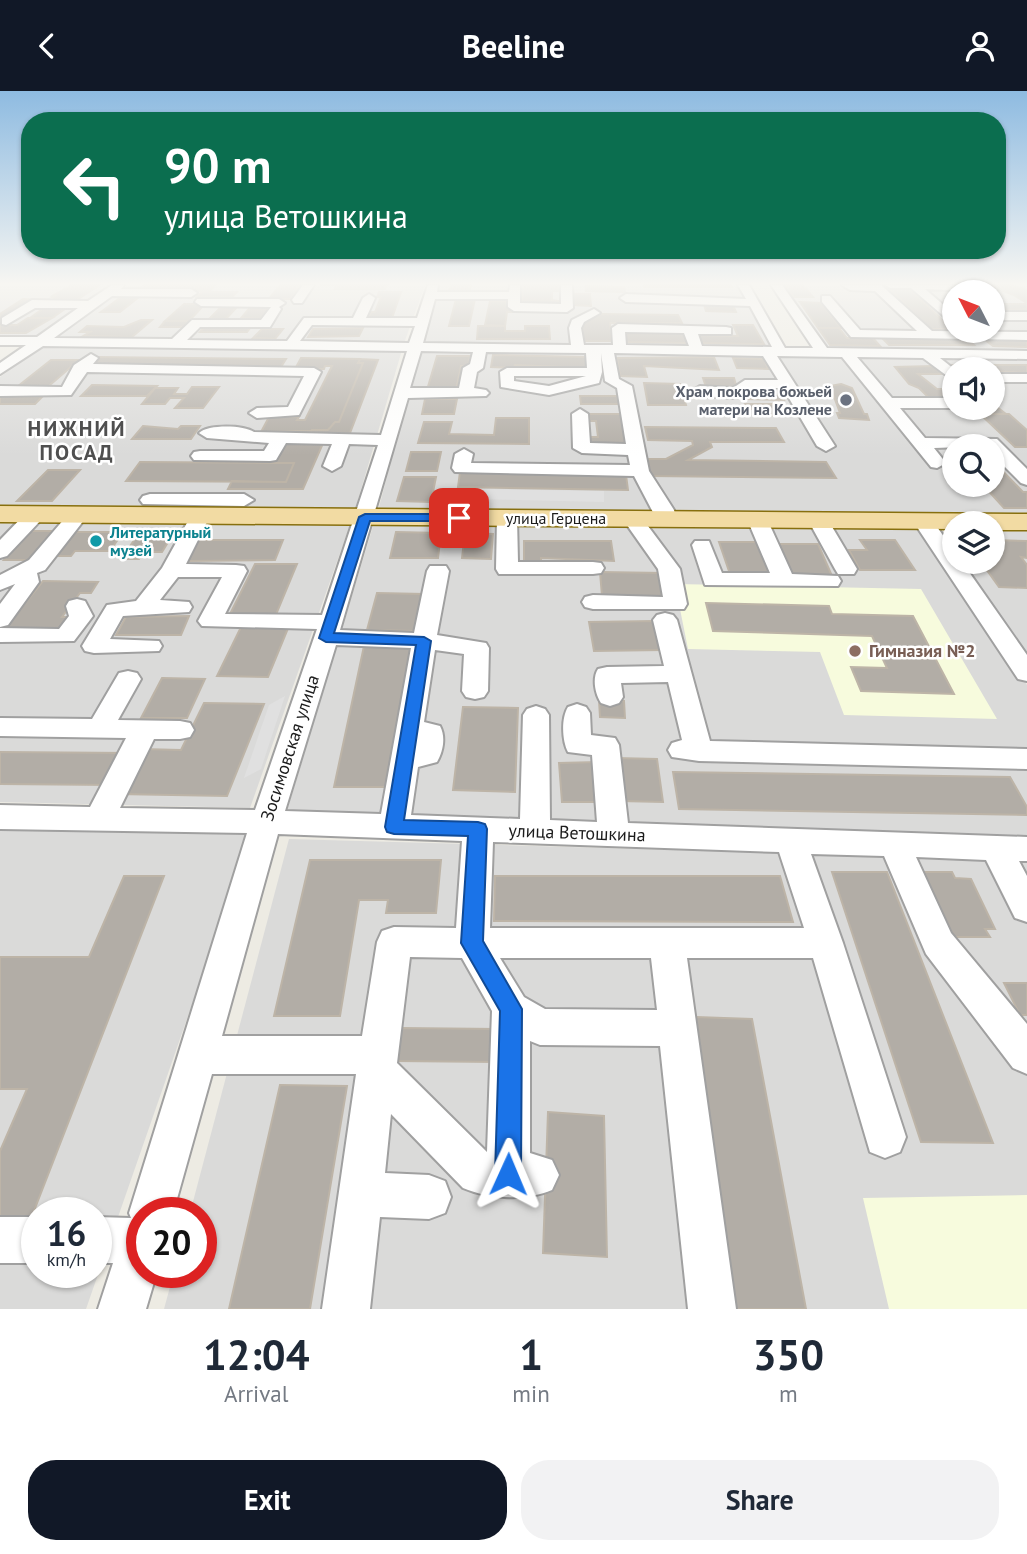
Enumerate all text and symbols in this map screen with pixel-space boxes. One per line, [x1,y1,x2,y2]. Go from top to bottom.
text: Beeline [462,25,565,67]
icon: back [28,27,66,65]
icon: person [961,27,999,65]
text: 90 m [164,133,271,197]
icon: left [49,140,140,231]
text: улица Ветошкина [164,195,408,237]
north arrow [942,280,1004,343]
map controls [942,280,1005,574]
button: sound [942,357,1005,420]
place label: Храм покрова божьей матери на Козлене [676,381,832,419]
marker: Храм покрова божьей матери на Козлене [838,392,854,408]
district label: НИЖНИЙ ПОСАД [28,415,126,466]
button: search [942,434,1005,497]
pin [429,488,489,548]
icon: arrive [440,499,478,537]
street label: улица Герцена [506,508,606,528]
button: layers [942,511,1005,574]
place label: Литературный музей [109,522,211,560]
marker: Литературный музей [88,533,104,549]
place label: Гимназия №2 [869,639,975,662]
marker: Гимназия №2 [847,643,863,659]
street label: Зосимовская улица [255,672,324,824]
street label: улица Ветошкина [508,819,646,846]
position arrow [471,1137,545,1211]
speed limit sign: 20 [126,1197,217,1288]
text: 16 [47,1210,86,1256]
text: km/h [47,1248,86,1271]
text: 12:04 [203,1327,309,1382]
text: 1 [519,1327,543,1382]
text: 350 [753,1327,824,1382]
text: Arrival [224,1379,288,1408]
text: min [512,1379,550,1408]
text: m [779,1379,798,1408]
button: Exit [28,1460,507,1540]
button: Share [521,1460,999,1540]

